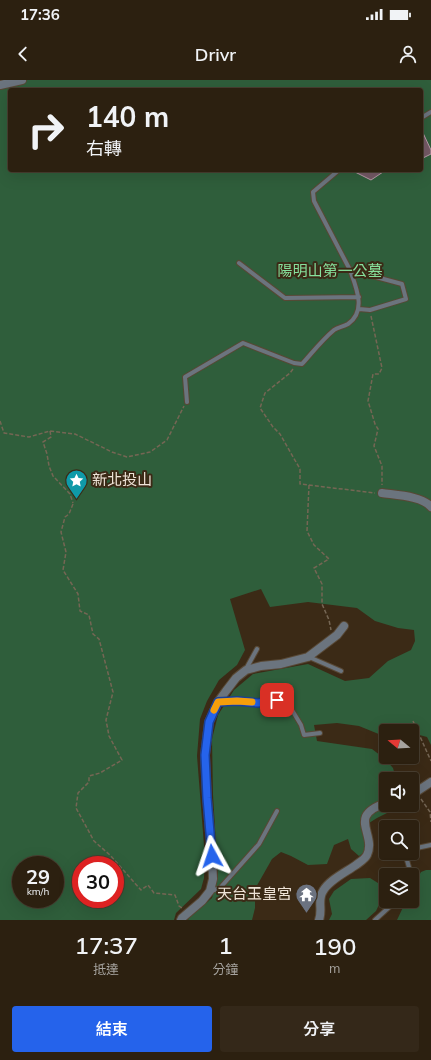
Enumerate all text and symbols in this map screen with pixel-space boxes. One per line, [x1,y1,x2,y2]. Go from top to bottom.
text: 17:36 [20,5,60,24]
icon: back [12,43,34,65]
text: Drivr [195,43,236,66]
icon: person [397,43,419,65]
text: 140 m [86,99,169,134]
icon: right [20,104,72,156]
text: 右轉 [86,137,122,160]
park label: 陽明山第一公墓 [277,261,383,280]
place icon: 新北投山 [63,467,89,500]
place label: 新北投山 [92,470,152,489]
pin [260,683,294,717]
icon: arrive [266,689,288,711]
north arrow [379,724,419,764]
map controls [379,724,419,908]
button: sound [379,772,419,812]
button: search [379,820,419,860]
position arrow [191,835,233,877]
speed limit sign: 30 [72,856,124,908]
text: 29 [26,864,50,889]
button: layers [379,868,419,908]
temple icon: 天台玉皇宮 [294,881,320,914]
place label: 天台玉皇宮 [217,884,292,903]
text: km/h [27,885,49,898]
text: 17:37 [75,930,138,960]
text: 1 [218,930,233,960]
text: 190 [313,931,356,961]
text: m [329,960,340,976]
text: 抵達 [93,961,119,977]
text: 分鐘 [213,961,239,977]
button: 結束 [12,1006,212,1052]
button: 分享 [220,1006,419,1052]

